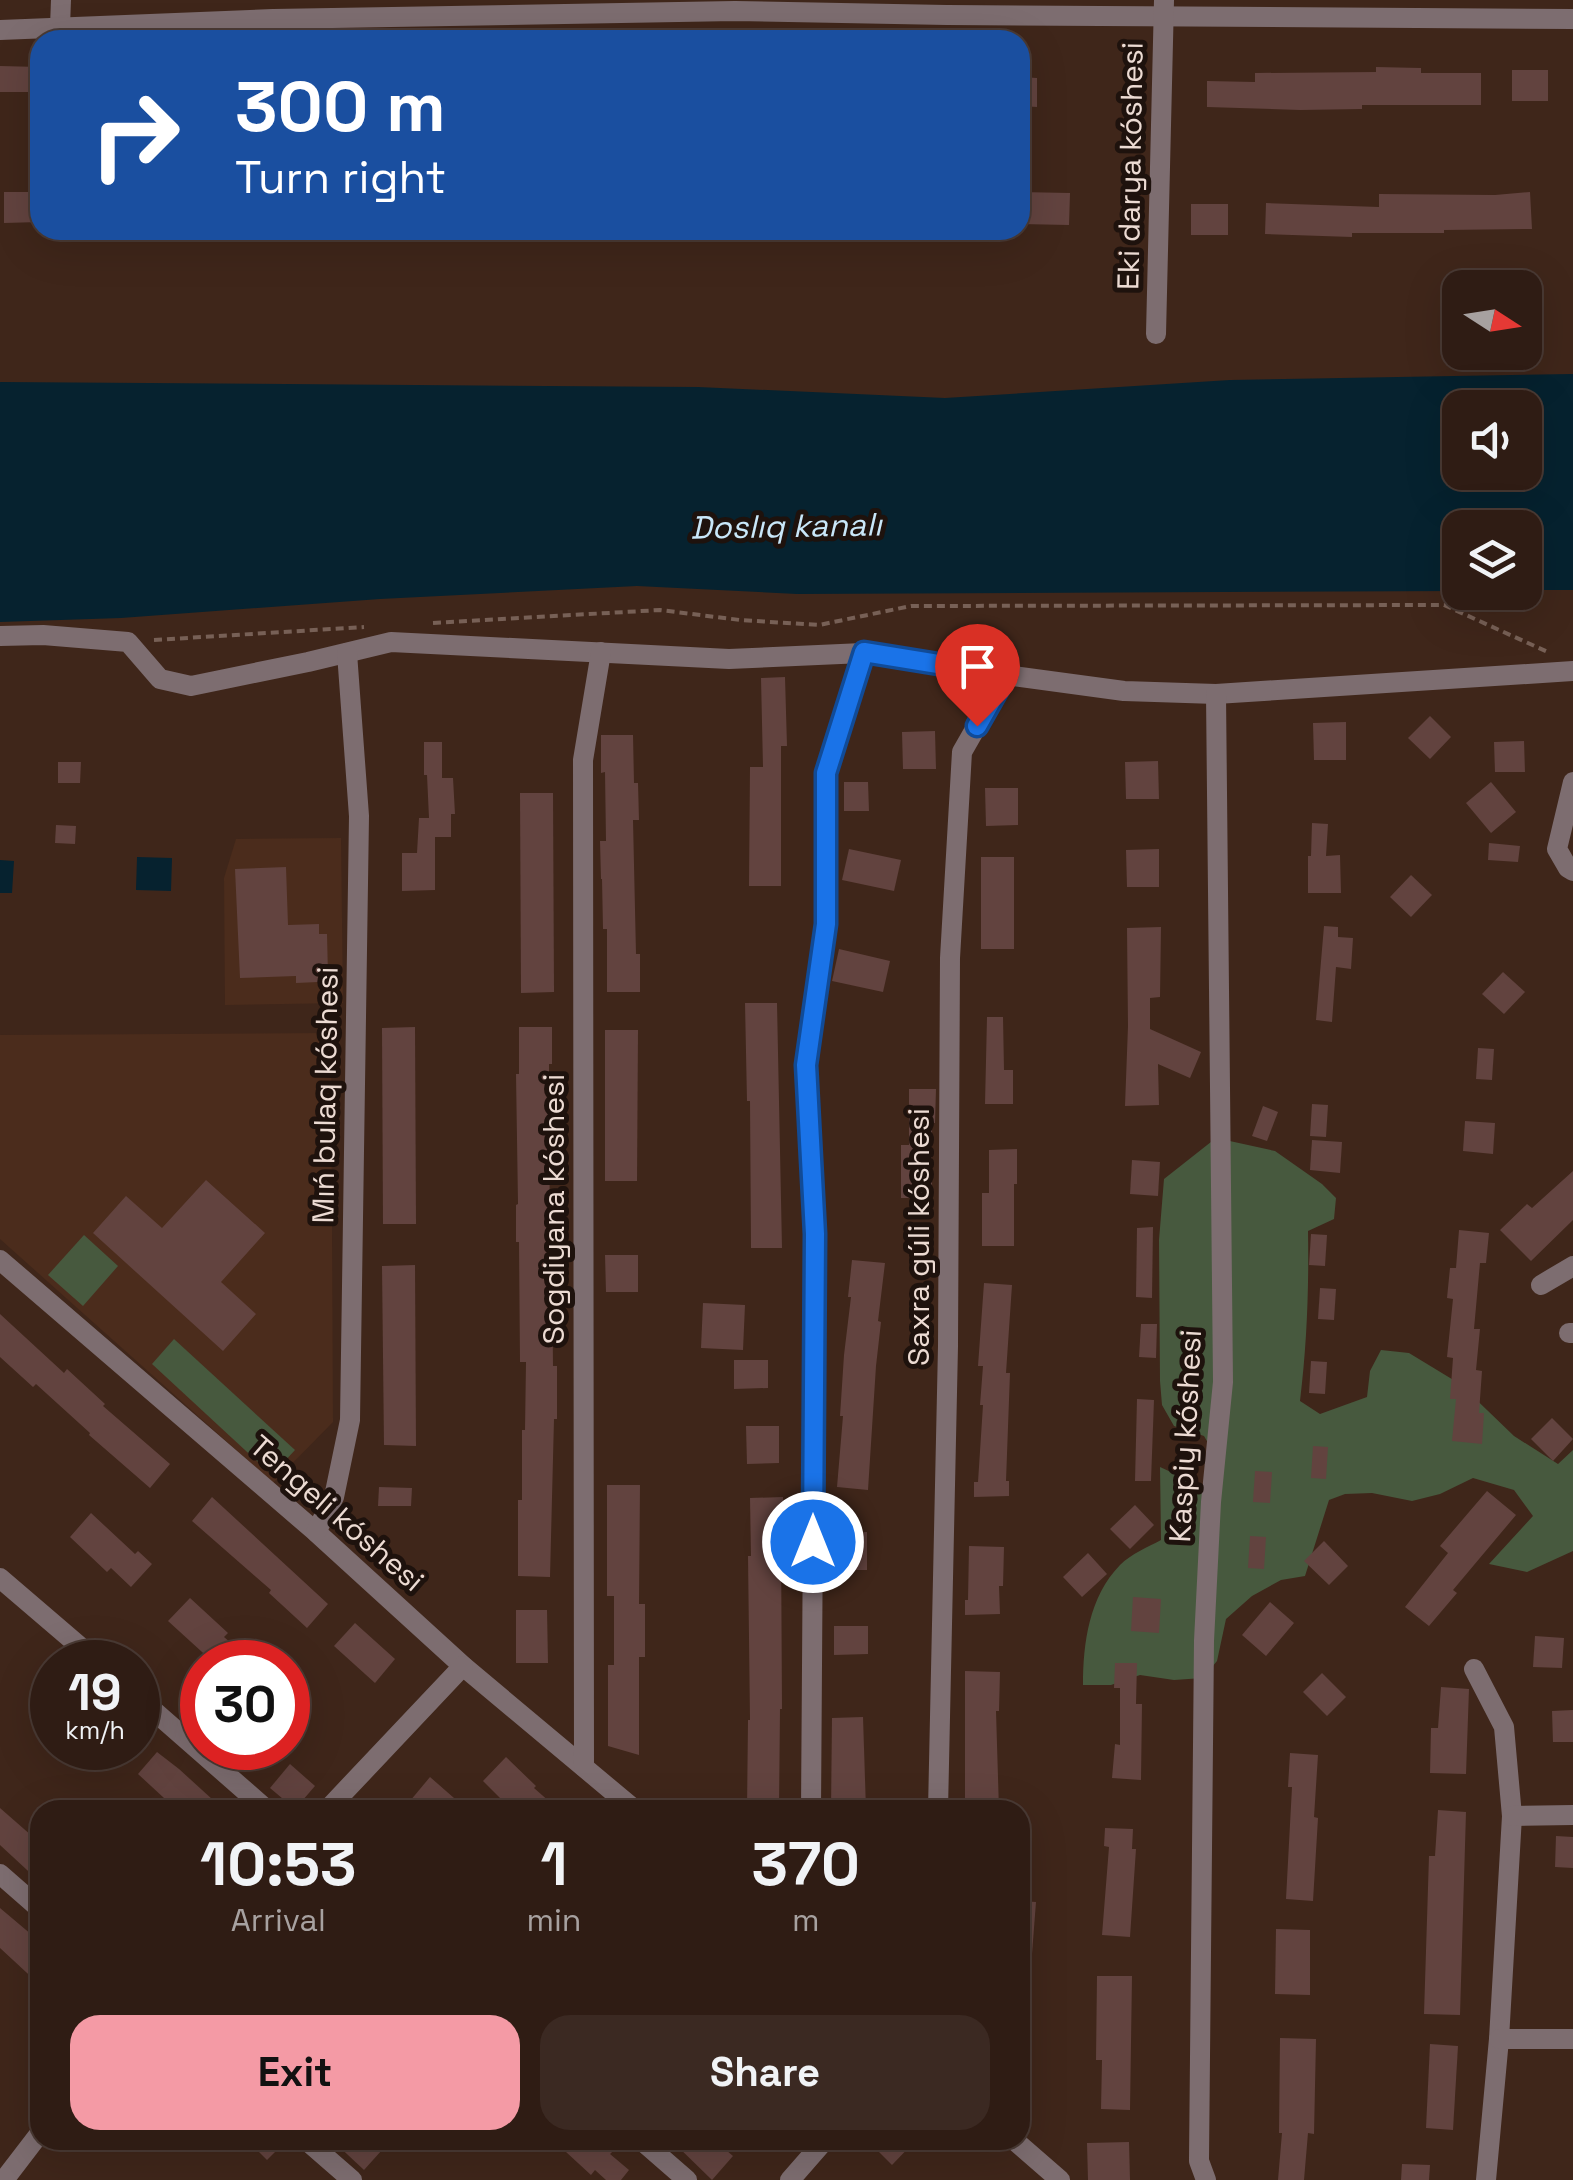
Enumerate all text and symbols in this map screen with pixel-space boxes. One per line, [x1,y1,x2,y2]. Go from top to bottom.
street label: Eki darya kóshesi [1108,42,1152,290]
text: 300 m [235,62,446,151]
icon: right [70,70,200,200]
text: Turn right [235,149,446,206]
north arrow [1442,270,1542,370]
map controls [1442,270,1542,610]
button: sound [1442,390,1542,490]
water label: Doslıq kanalı [690,504,884,548]
button: layers [1442,510,1542,610]
pin [935,624,1020,727]
icon: arrive [950,639,1005,694]
street label: Mıń bulaq kóshesi [303,966,347,1224]
street label: Sogdiyana kóshesi [534,1074,573,1344]
street label: Saxra gúli kóshesi [899,1108,938,1366]
street label: Kaspiy kóshesi [1160,1329,1210,1543]
street label: Tengeli kóshesi [241,1426,433,1600]
position arrow [761,1490,865,1594]
speed limit sign: 30 [180,1640,310,1770]
text: 19 [68,1661,122,1725]
text: km/h [65,1714,125,1746]
text: 10:53 [200,1826,356,1903]
text: 1 [540,1826,568,1903]
text: 370 [752,1826,860,1903]
text: Arrival [231,1900,326,1940]
text: min [527,1900,581,1940]
text: m [792,1900,820,1940]
button: Exit [70,2015,520,2130]
button: Share [540,2015,990,2130]

